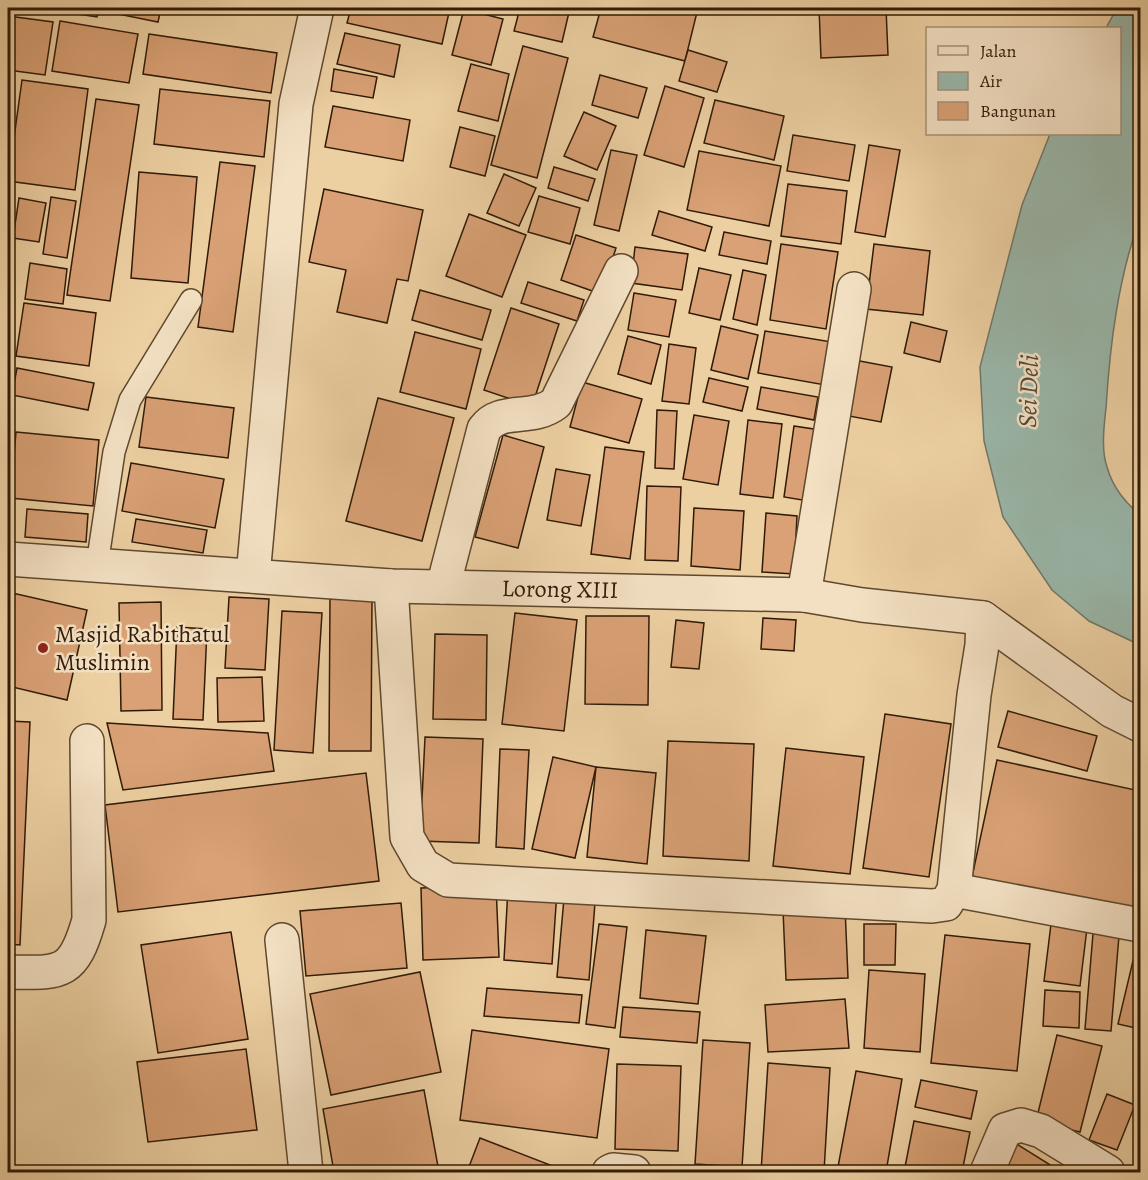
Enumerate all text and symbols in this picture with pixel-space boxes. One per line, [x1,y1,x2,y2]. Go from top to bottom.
legend [926,27,1121,135]
text: Jalan [980,39,1017,63]
text: Air [979,69,1002,93]
text: Bangunan [980,99,1056,123]
water label: Sei Deli [1010,354,1047,428]
street label: Lorong XIII [501,572,619,606]
place label: Masjid Rabithatul Muslimin [55,618,229,678]
marker: Masjid Rabithatul Muslimin [36,641,50,655]

